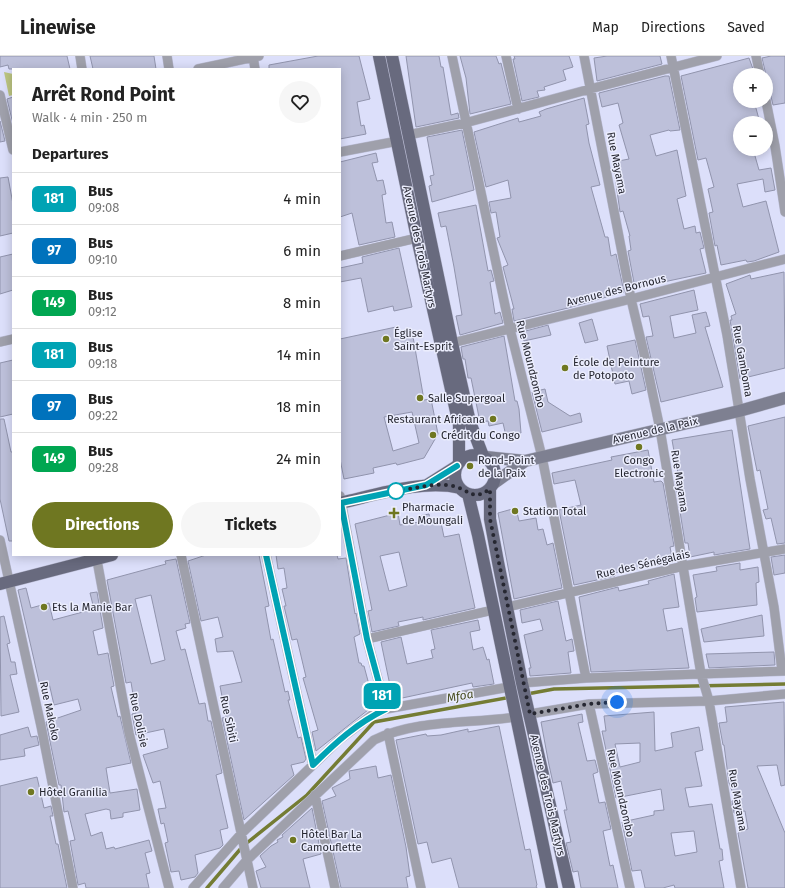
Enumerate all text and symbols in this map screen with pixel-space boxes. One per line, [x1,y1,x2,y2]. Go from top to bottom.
text: Linewise [20,16,96,39]
text: Map [592,19,619,36]
text: Directions [641,19,705,36]
text: Saved [727,19,765,36]
map controls [733,68,773,156]
button: + [733,68,773,108]
button: heart [279,81,321,123]
text: Arrêt Rond Point [32,83,175,106]
text: Walk · 4 min · 250 m [32,110,147,125]
button: − [733,116,773,156]
street label: Rue Mayama [604,131,629,195]
text: Departures [32,145,109,163]
text: Bus [88,182,113,200]
street label: Avenue des Trois Martyrs [400,185,439,309]
text: 181 [44,190,64,207]
text: 4 min [283,190,321,208]
text: 09:08 [88,200,120,215]
text: Bus [88,234,113,252]
text: 97 [47,242,61,259]
text: 6 min [283,242,321,260]
text: 09:10 [88,252,117,267]
street label: Avenue des Bornous [565,272,667,309]
text: Bus [88,286,113,304]
text: 149 [43,294,65,311]
text: 8 min [283,294,321,312]
text: 09:12 [88,304,117,319]
street label: Rue Moundzombo [513,319,548,409]
street label: Rue Gamboma [730,324,755,398]
place label: Église Saint-Esprit [394,326,452,353]
marker: Église Saint-Esprit [381,334,391,344]
text: Bus [88,338,113,356]
text: 181 [44,346,64,363]
text: 14 min [277,346,321,364]
place label: École de Peinture de Potopoto [573,355,660,382]
text: 09:18 [88,356,117,371]
marker: École de Peinture de Potopoto [560,363,570,373]
text: Bus [88,390,113,408]
place label: Salle Supergoal [428,392,505,405]
marker: Salle Supergoal [415,393,425,403]
text: 97 [47,398,61,415]
text: 18 min [276,398,321,416]
text: 09:22 [88,408,118,423]
place label: Restaurant Africana [387,413,485,426]
marker: Restaurant Africana [488,414,498,424]
street label: Avenue de la Paix [611,414,700,447]
place label: Crédit du Congo [441,429,520,442]
marker: Crédit du Congo [428,430,438,440]
text: Bus [88,442,113,460]
marker: Congo Electronic [634,442,644,452]
street label: Rue Mayama [668,449,691,513]
text: 149 [43,450,65,467]
text: 24 min [276,450,321,468]
place label: Rond-Point de la Paix [478,454,534,480]
place label: Congo Electronic [614,454,664,480]
text: 09:28 [88,460,119,475]
marker: Rond-Point de la Paix [465,461,475,471]
unlabelled marker [387,482,405,500]
place label: Pharmacie de Moungali [402,501,463,527]
button: Directions [32,502,173,548]
button: Tickets [181,502,321,548]
place label: Station Total [523,505,586,518]
marker: Station Total [510,506,520,516]
marker: Pharmacie de Moungali [389,508,399,518]
street label: Rue des Sénégalais [595,547,691,582]
place label: Ets la Manie Bar [52,601,132,614]
marker: Ets la Manie Bar [39,602,49,612]
street label: Rue Makoko [37,680,62,742]
line badge: 181 [359,683,405,709]
text: 181 [372,687,392,704]
water label: Mfoa [446,687,475,705]
street label: Rue Dolisie [126,691,151,749]
your location [607,692,627,712]
street label: Rue Sibiti [217,694,240,744]
street label: Avenue des Trois Martyrs [527,733,568,857]
street label: Rue Moundzombo [604,748,637,838]
street label: Rue Mayama [726,768,749,832]
place label: Hôtel Granilia [39,786,108,799]
marker: Hôtel Granilia [26,787,36,797]
place label: Hôtel Bar La Camouflette [301,828,362,854]
marker: Hôtel Bar La Camouflette [288,835,298,845]

